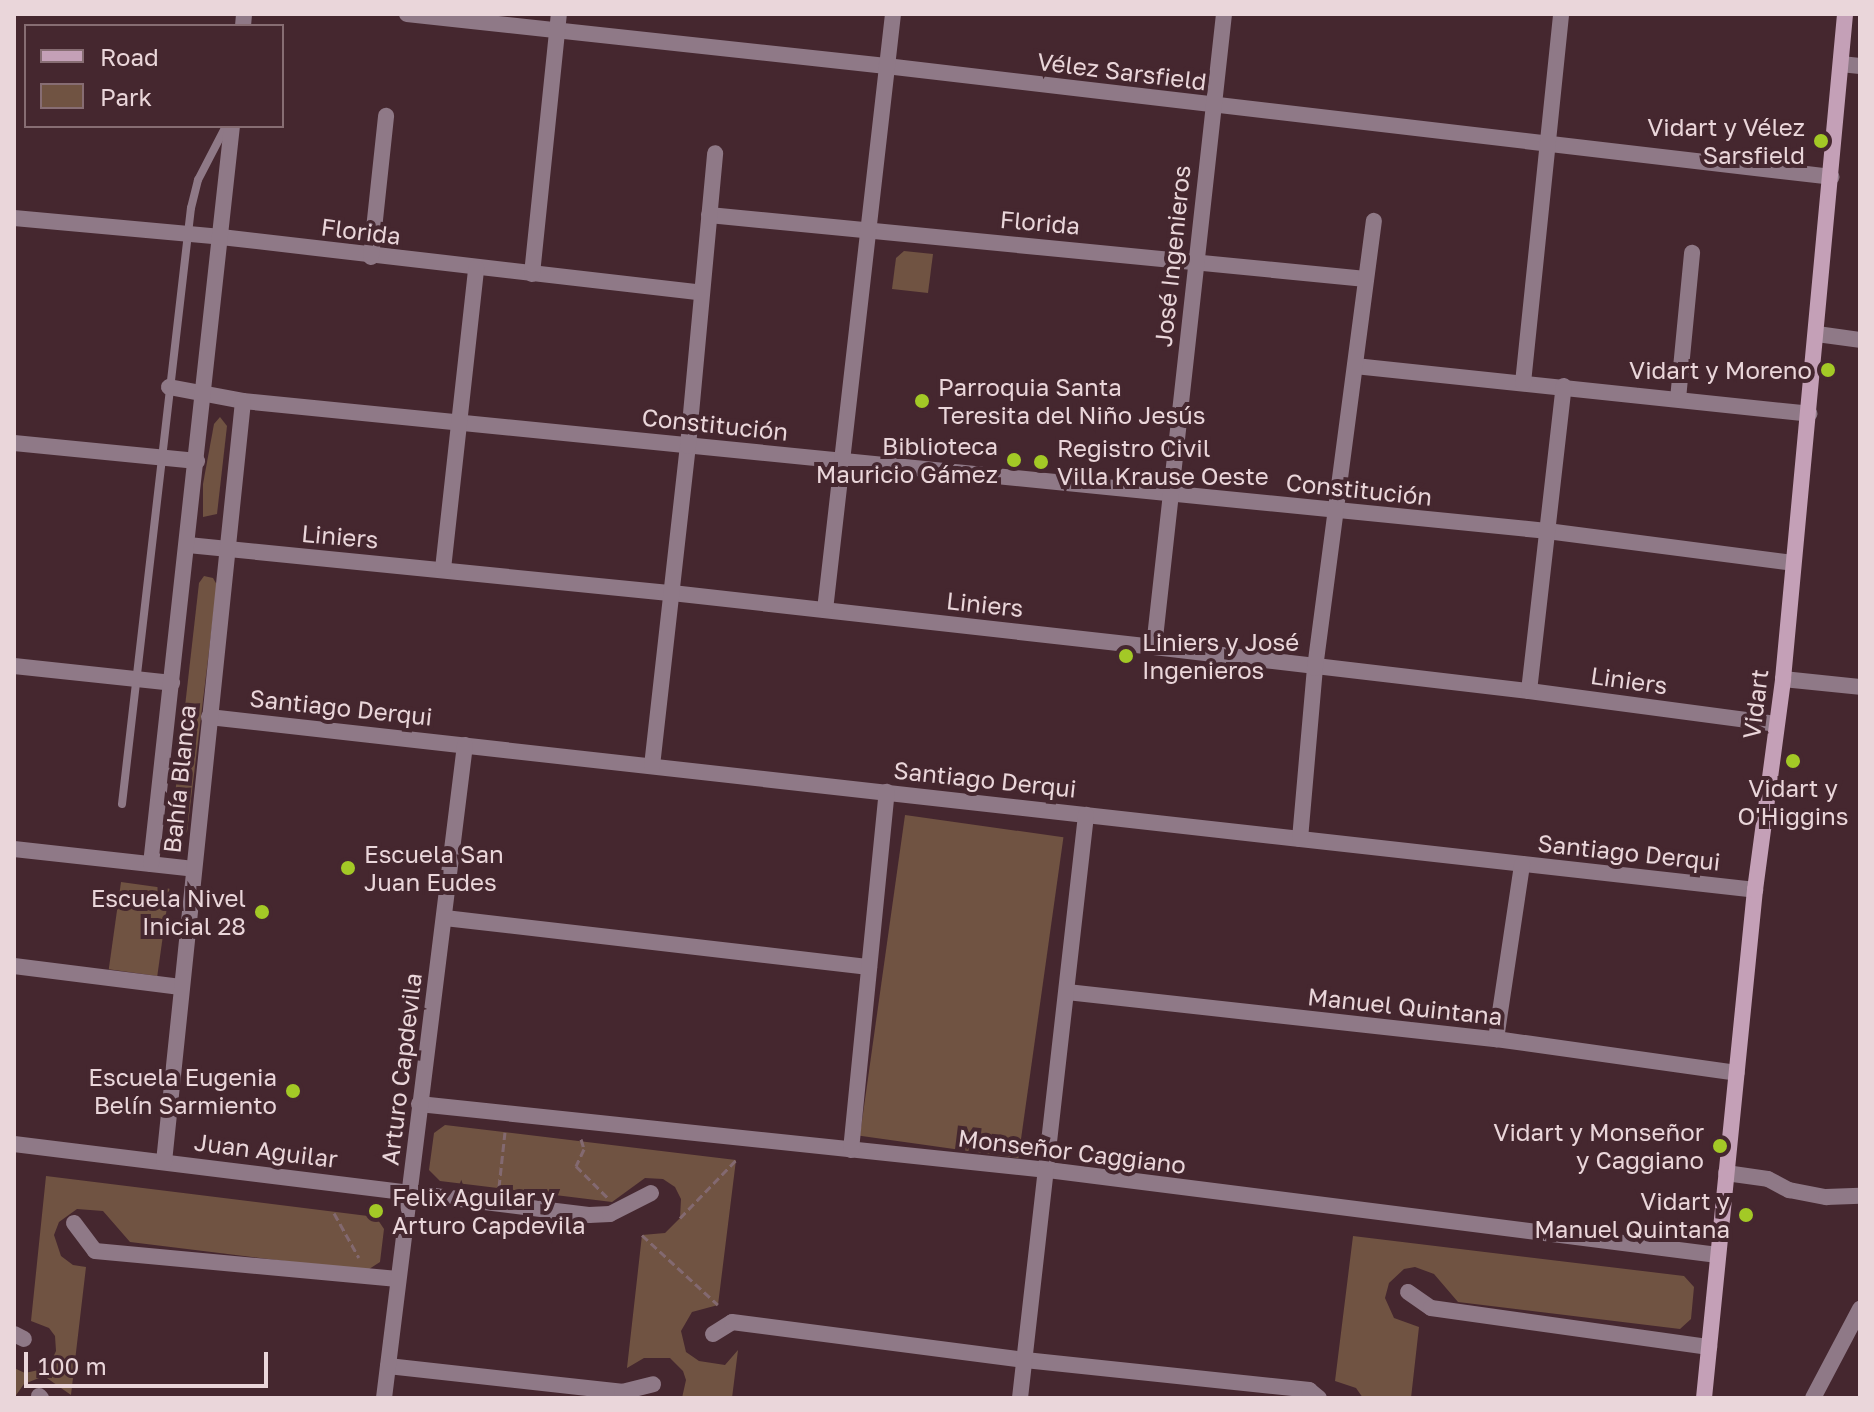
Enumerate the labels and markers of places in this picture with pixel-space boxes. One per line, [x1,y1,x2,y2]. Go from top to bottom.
place label: Vidart y Vélez Sarsfield [1647,113,1805,169]
marker: Vidart y Vélez Sarsfield [1812,132,1830,150]
place label: Vidart y Moreno [1629,356,1812,384]
marker: Vidart y Moreno [1819,361,1837,379]
place label: Parroquia Santa Teresita del Niño Jesús [938,373,1205,429]
marker: Parroquia Santa Teresita del Niño Jesús [913,392,931,410]
place label: Biblioteca Mauricio Gámez [816,432,998,488]
place label: Registro Civil Villa Krause Oeste [1057,434,1269,490]
marker: Biblioteca Mauricio Gámez [1005,451,1023,469]
marker: Registro Civil Villa Krause Oeste [1032,453,1050,471]
place label: Liniers y José Ingenieros [1142,628,1299,684]
marker: Liniers y José Ingenieros [1117,647,1135,665]
marker: Vidart y O'Higgins [1784,752,1802,770]
place label: Vidart y O'Higgins [1737,774,1849,830]
place label: Escuela San Juan Eudes [364,840,504,896]
marker: Escuela San Juan Eudes [339,859,357,877]
place label: Escuela Nivel Inicial 28 [91,884,246,940]
marker: Escuela Nivel Inicial 28 [253,903,271,921]
place label: Escuela Eugenia Belín Sarmiento [88,1063,277,1119]
marker: Escuela Eugenia Belín Sarmiento [284,1082,302,1100]
place label: Vidart y Monseñor y Caggiano [1493,1118,1704,1174]
marker: Vidart y Monseñor y Caggiano [1711,1137,1729,1155]
place label: Felix Aguilar y Arturo Capdevila [392,1183,586,1239]
place label: Vidart y Manuel Quintana [1534,1187,1730,1243]
marker: Felix Aguilar y Arturo Capdevila [367,1202,385,1220]
marker: Vidart y Manuel Quintana [1737,1206,1755,1224]

